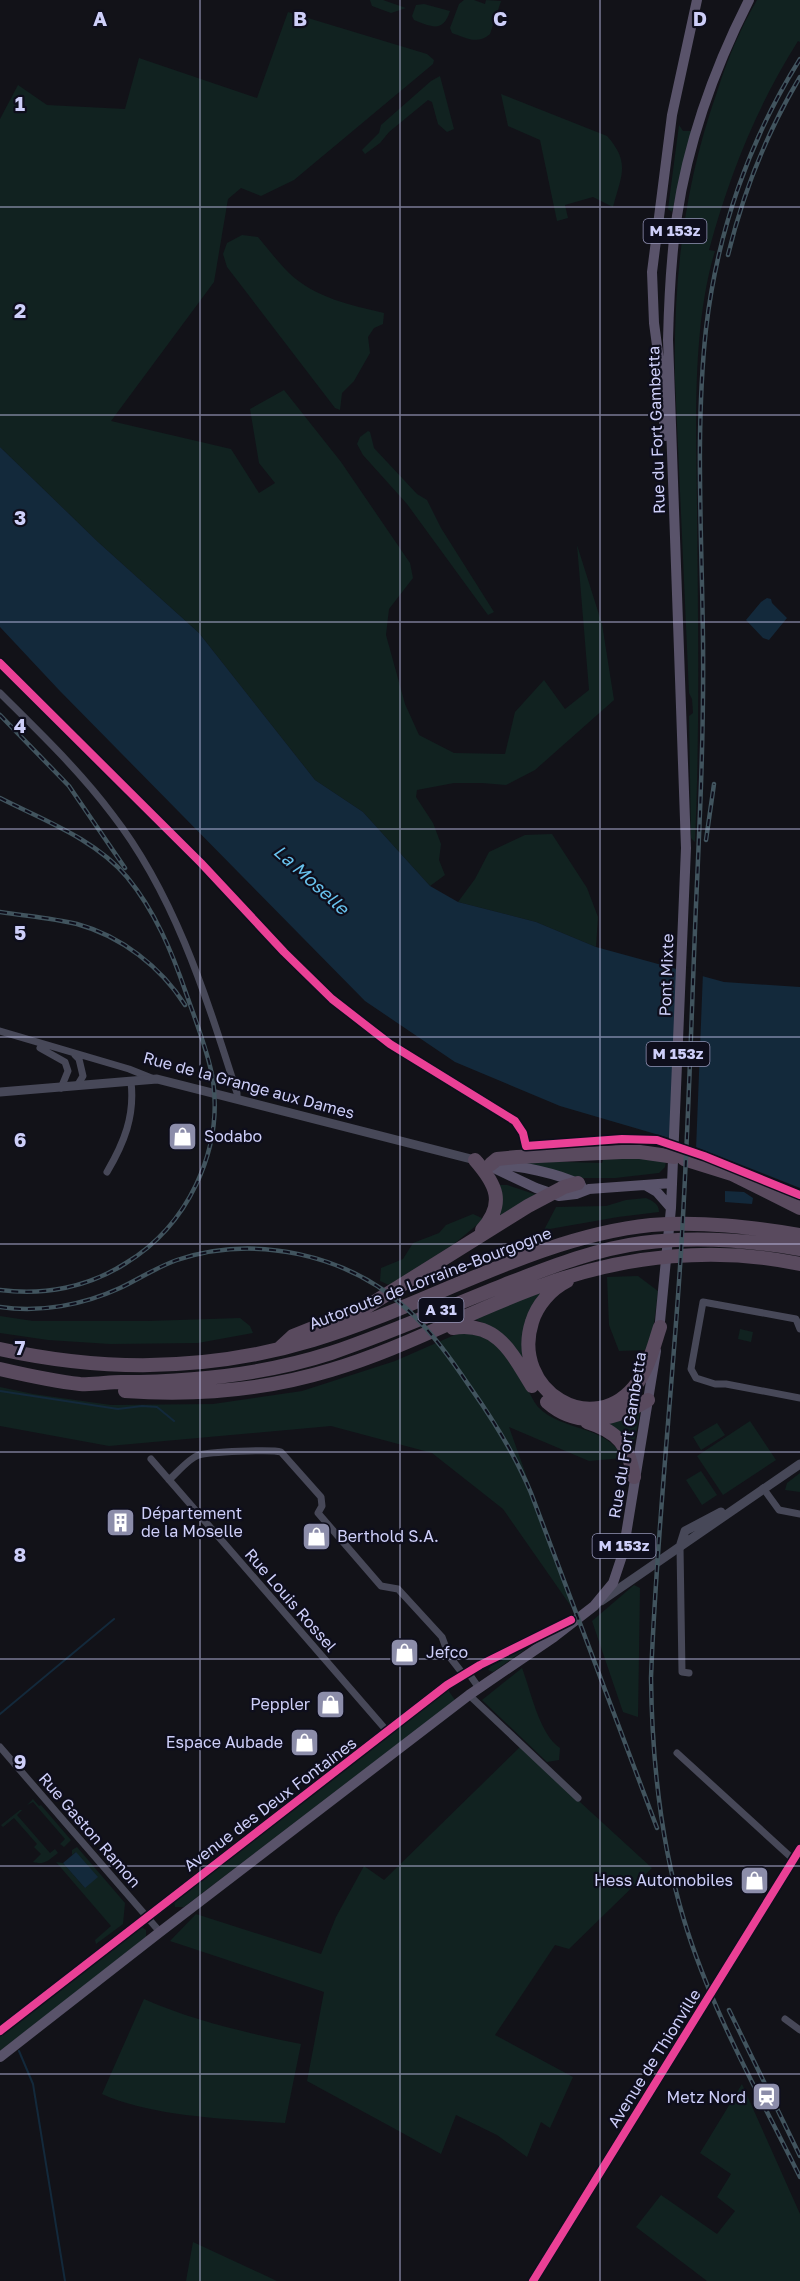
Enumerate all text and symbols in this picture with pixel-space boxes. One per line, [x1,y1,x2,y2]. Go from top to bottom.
text: A [93,6,107,30]
text: B [293,6,307,30]
text: C [493,6,507,30]
text: D [693,6,707,30]
text: 1 [15,91,25,115]
road number: M 153z [644,219,706,243]
text: 2 [14,298,26,322]
street label: Rue du Fort Gambetta [643,346,669,514]
text: 3 [14,505,26,529]
text: 4 [14,713,26,737]
water label: La Moselle [270,840,355,920]
text: 5 [14,920,26,944]
street label: Pont Mixte [655,933,677,1017]
road number: M 153z [646,1042,710,1066]
street label: Rue de la Grange aux Dames [141,1047,357,1123]
shop icon: Sodabo [167,1120,199,1152]
place label: Sodabo [204,1126,262,1146]
text: 6 [14,1127,26,1151]
street label: Autoroute de Lorraine-Bourgogne [306,1222,554,1334]
road number: A 31 [418,1298,464,1322]
text: 7 [15,1335,26,1359]
street label: Rue du Fort Gambetta [604,1350,650,1520]
place label: Département de la Moselle [141,1503,243,1541]
building icon: Département de la Moselle [104,1506,136,1538]
shop icon: Berthold S.A. [300,1520,332,1552]
place label: Berthold S.A. [337,1526,439,1546]
road number: M 153z [592,1534,656,1558]
text: 8 [14,1542,26,1566]
street label: Rue Louis Rossel [241,1544,341,1656]
shop icon: Jefco [389,1636,421,1668]
place label: Jefco [426,1642,468,1662]
shop icon: Peppler [315,1688,347,1720]
place label: Peppler [250,1694,310,1714]
shop icon: Espace Aubade [288,1726,320,1758]
place label: Espace Aubade [166,1732,283,1752]
street label: Avenue des Deux Fontaines [180,1733,360,1875]
text: 9 [14,1749,26,1773]
street label: Rue Gaston Ramon [35,1769,145,1891]
shop icon: Hess Automobiles [738,1864,770,1896]
place label: Hess Automobiles [594,1870,733,1890]
street label: Avenue de Thionville [603,1985,705,2131]
station icon: Metz Nord [751,2081,783,2113]
place label: Metz Nord [666,2087,746,2107]

